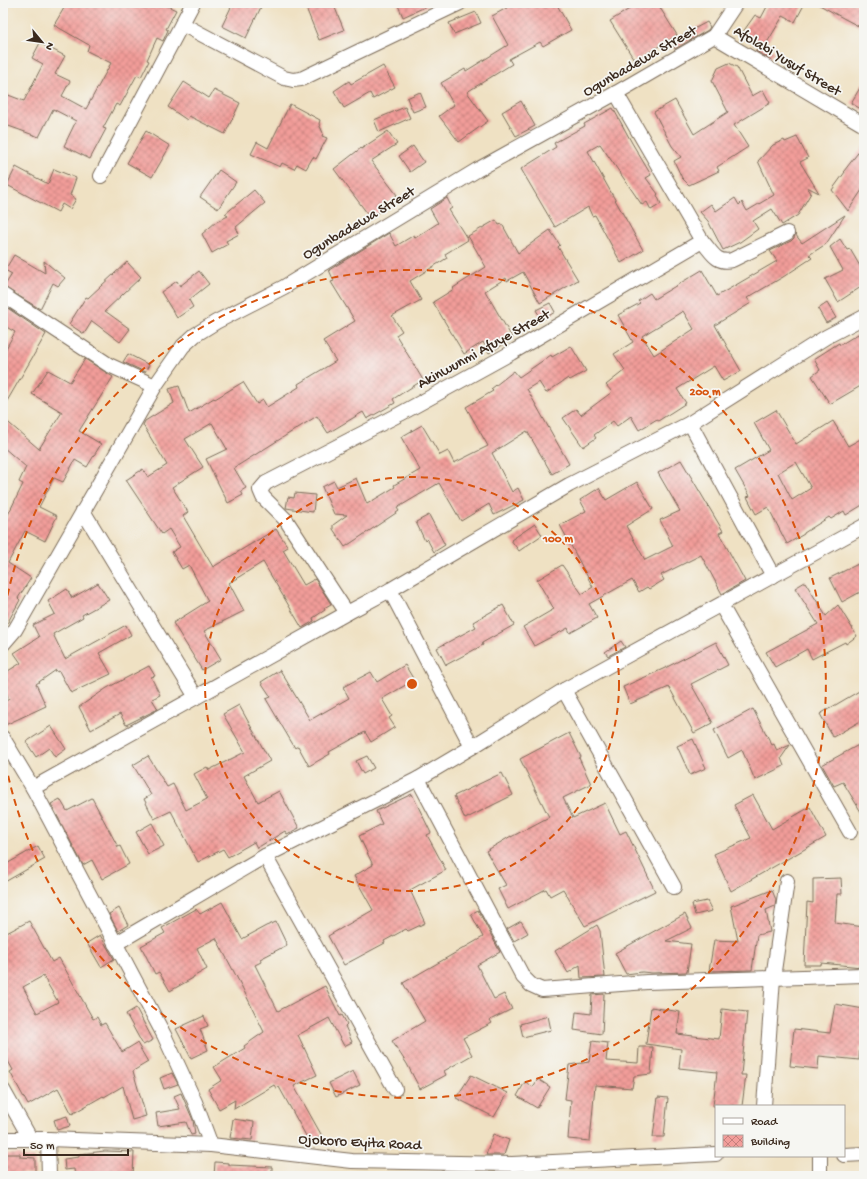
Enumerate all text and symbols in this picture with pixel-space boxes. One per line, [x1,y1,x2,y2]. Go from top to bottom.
street label: Ogunbadewa Street [580,21,702,102]
north arrow [22,22,62,62]
street label: Afolabi Yusuf Street [730,23,846,102]
text: N [42,40,56,52]
street label: Ogunbadewa Street [300,182,420,264]
street label: Akinwunmi Afuye Street [415,305,555,394]
text: 200 m [690,386,721,400]
text: 100 m [542,533,573,547]
centre of rings [405,677,419,691]
legend [715,1105,845,1157]
text: Road [751,1116,778,1130]
scale bar [24,1131,128,1157]
street label: Ojokoro Eyita Road [298,1131,423,1155]
text: Building [750,1136,790,1150]
text: 50 m [30,1140,55,1154]

